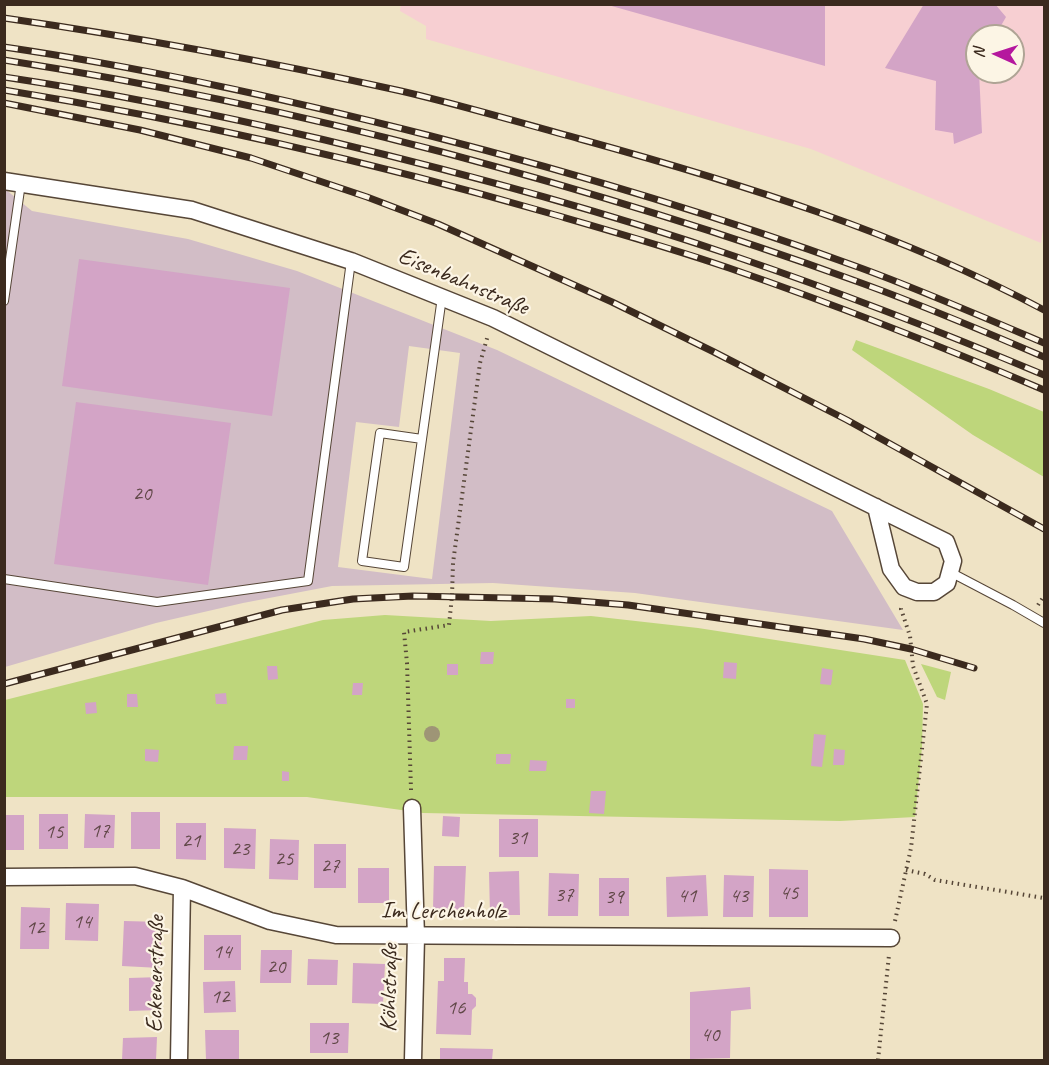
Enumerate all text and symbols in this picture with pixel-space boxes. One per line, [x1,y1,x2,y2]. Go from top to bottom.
north arrow [965,24,1025,84]
text: N [969,48,989,59]
street label: Eisenbahnstraße [393,242,533,322]
house number: 20 [133,481,151,507]
house number: 17 [91,818,109,844]
house number: 15 [45,819,63,845]
house number: 31 [509,825,527,851]
house number: 21 [182,828,200,854]
house number: 23 [231,836,249,862]
house number: 25 [275,846,293,872]
house number: 27 [321,853,339,879]
house number: 45 [780,880,798,906]
house number: 37 [555,882,573,908]
house number: 41 [678,883,696,909]
house number: 43 [730,883,748,909]
house number: 39 [605,884,623,910]
street label: Im Lerchenholz [381,898,505,926]
house number: 14 [73,909,91,935]
house number: 12 [26,915,44,941]
street label: Eckenerstraße [141,915,171,1033]
house number: 14 [213,939,231,965]
street label: Köhlstraße [375,944,405,1032]
house number: 20 [267,954,285,980]
house number: 12 [211,984,229,1010]
house number: 16 [447,995,465,1021]
house number: 40 [701,1022,719,1048]
house number: 13 [320,1025,338,1051]

